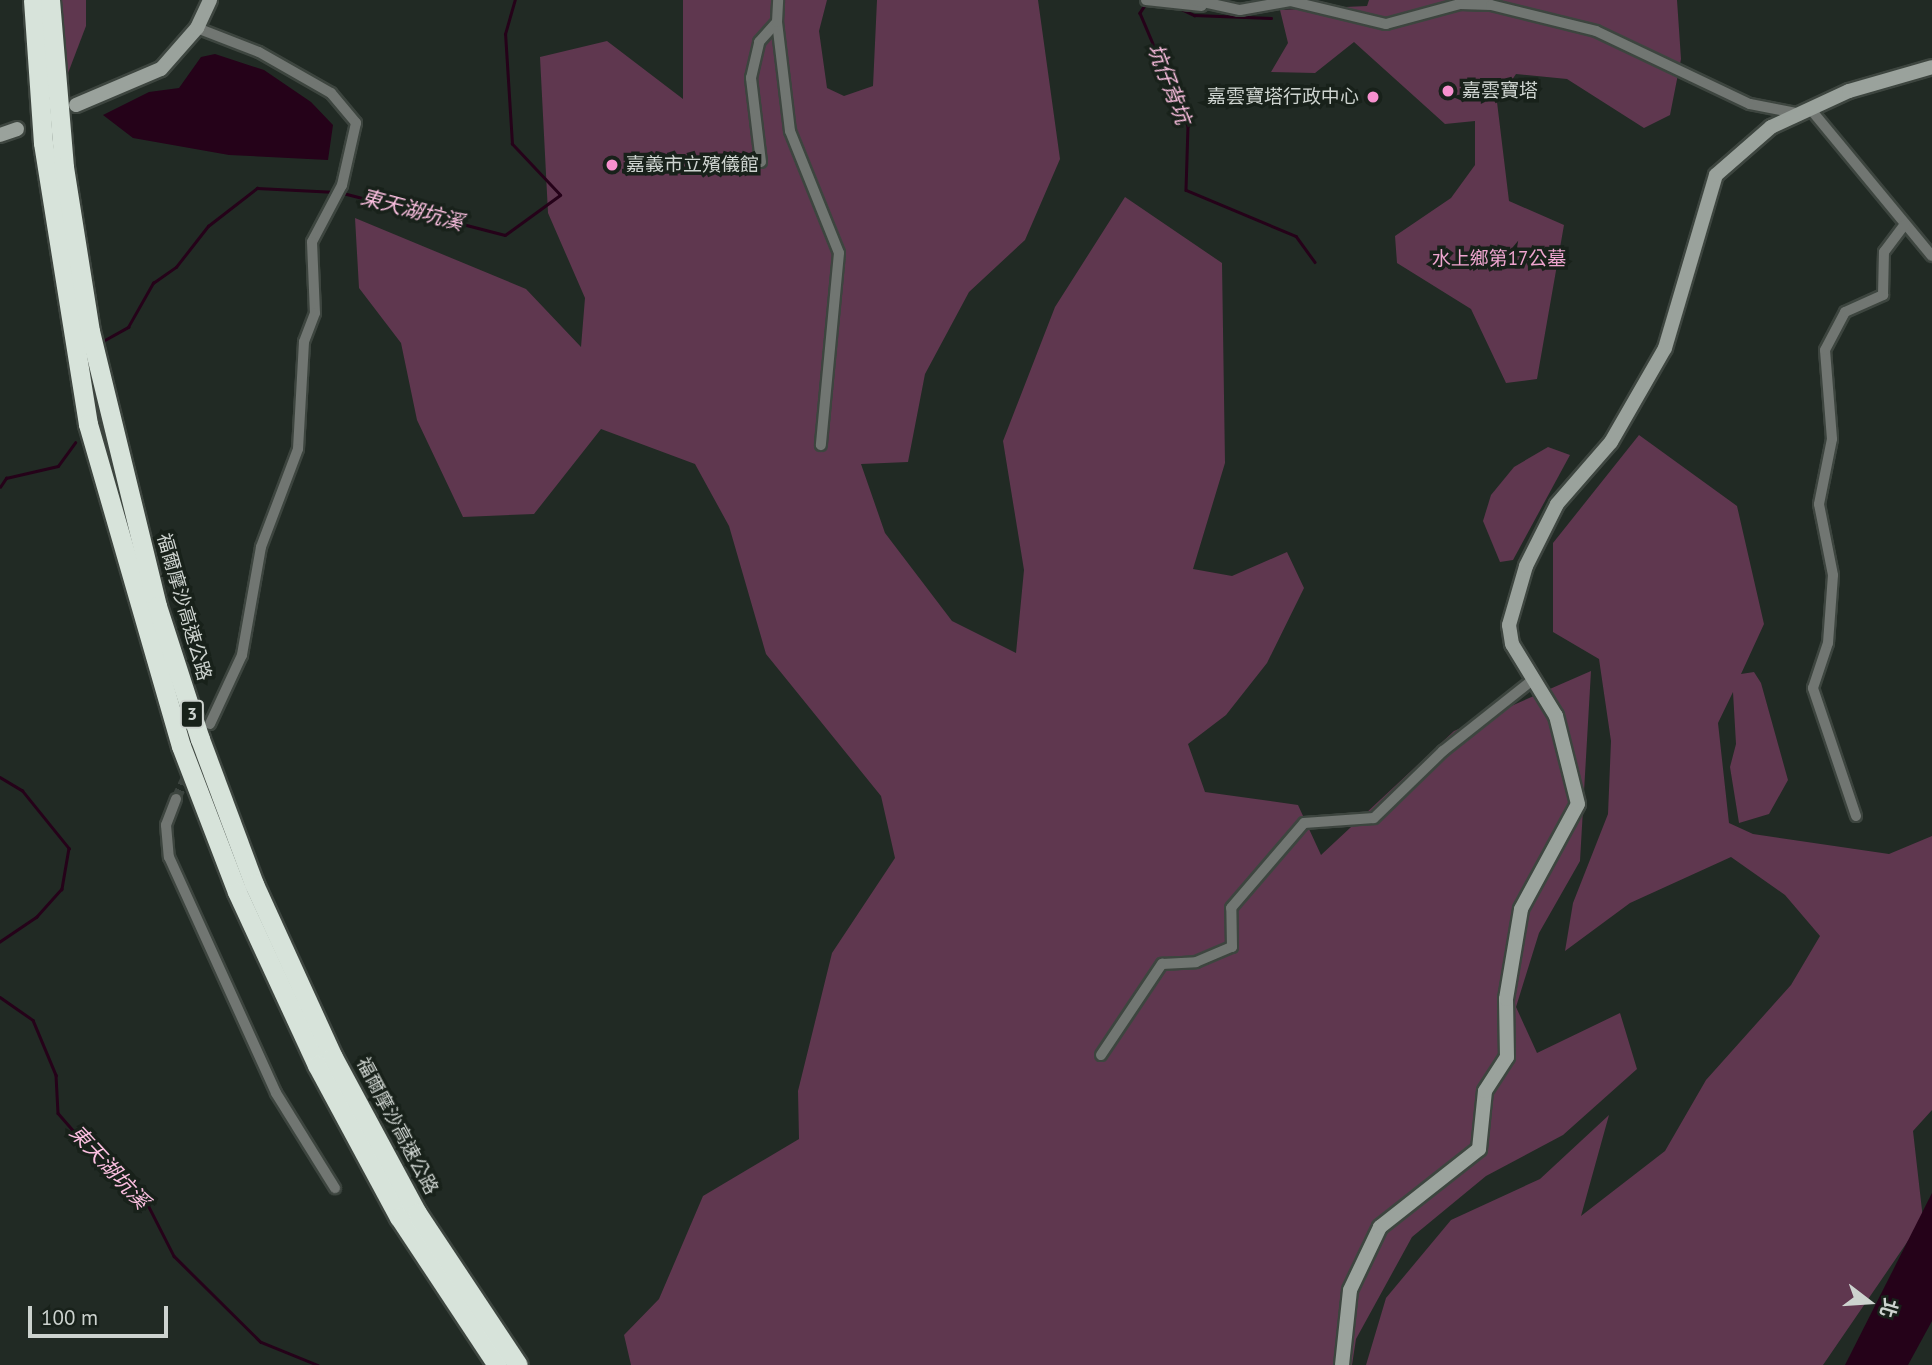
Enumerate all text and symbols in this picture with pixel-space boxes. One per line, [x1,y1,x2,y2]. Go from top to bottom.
water label: 坑仔背坑 [1142,40,1196,128]
place label: 嘉雲寶塔 [1462,80,1538,102]
marker: 嘉雲寶塔 [1440,83,1456,99]
place label: 嘉雲寶塔行政中心 [1207,86,1359,108]
marker: 嘉雲寶塔行政中心 [1365,89,1381,105]
place label: 嘉義市立殯儀館 [626,154,759,176]
marker: 嘉義市立殯儀館 [604,157,620,173]
water label: 東天湖坑溪 [358,184,466,236]
park label: 水上鄉第17公墓 [1432,248,1566,270]
street label: 福爾摩沙高速公路 [152,531,216,683]
road number: 3 [180,700,204,728]
street label: 福爾摩沙高速公路 [351,1054,443,1198]
water label: 東天湖坑溪 [64,1120,154,1214]
north arrow [1834,1267,1904,1337]
scale bar [32,1292,172,1336]
text: 北 [1875,1296,1903,1321]
text: 100 m [41,1304,98,1331]

